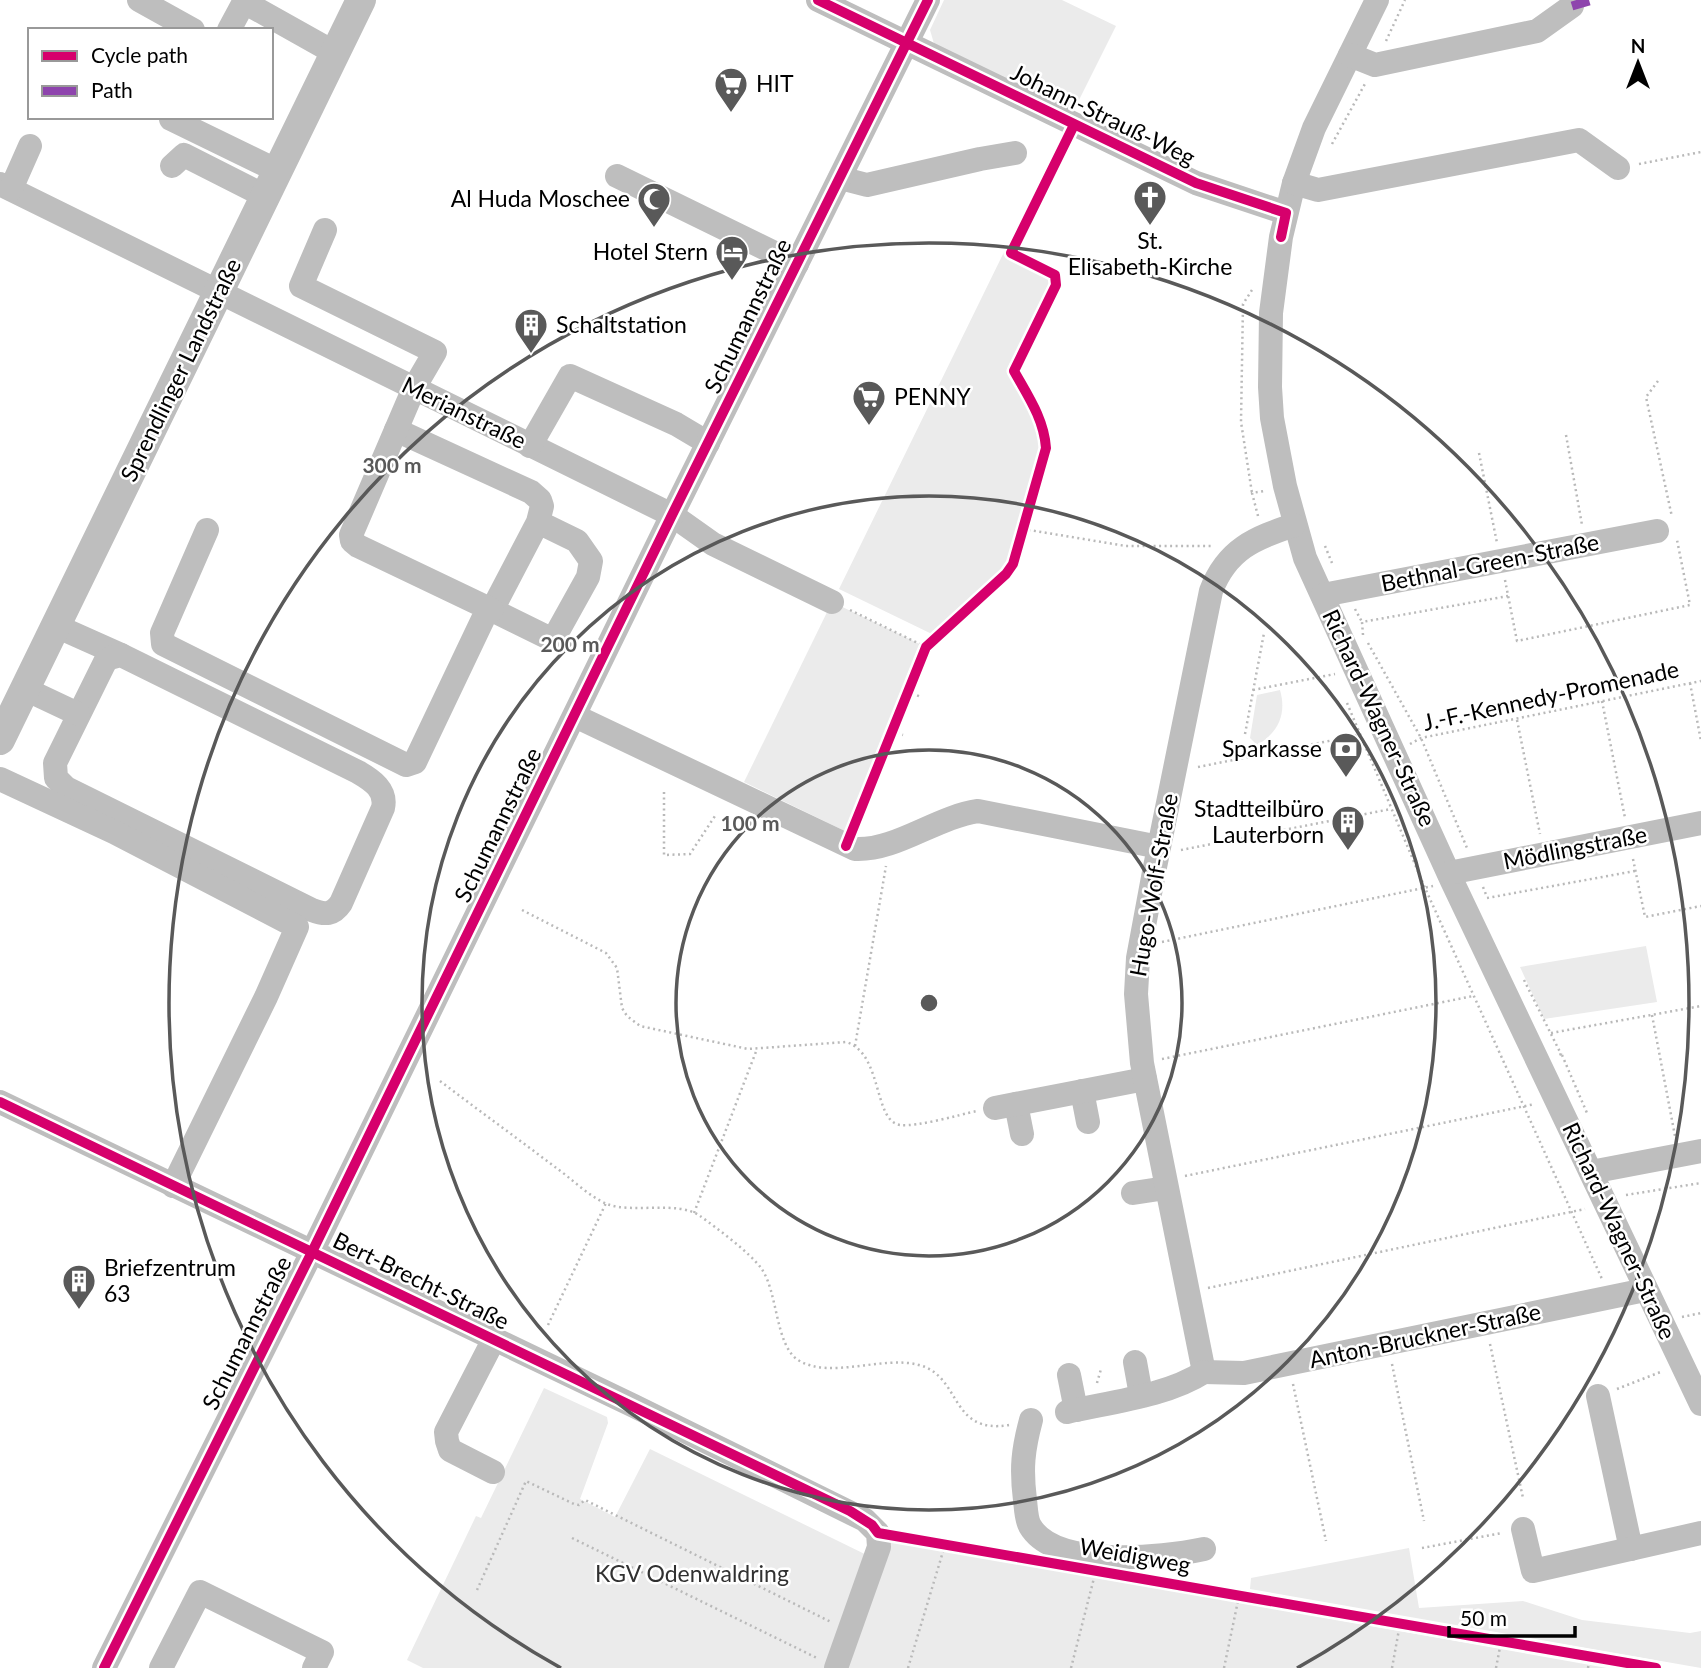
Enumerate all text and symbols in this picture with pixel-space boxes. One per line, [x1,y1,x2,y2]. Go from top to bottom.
legend [28,28,273,119]
north arrow [1603,28,1673,98]
text: N [1631,34,1645,57]
text: Cycle path [91,42,188,67]
street label: Johann-Strauß-Weg [1007,57,1200,171]
supermarket icon: HIT [712,65,750,114]
place label: HIT [756,69,794,97]
text: Path [91,77,133,102]
church icon: St. Elisabeth-Kirche [1131,178,1169,227]
mosque icon: Al Huda Moschee [635,180,673,229]
place label: Al Huda Moschee [451,184,630,212]
place label: St. Elisabeth-Kirche [1068,226,1232,280]
hotel icon: Hotel Stern [713,233,751,282]
street label: Schumannstraße [698,234,797,397]
place label: Hotel Stern [593,237,708,265]
street label: Sprendlinger Landstraße [114,253,246,486]
building icon: Schaltstation [512,306,550,355]
place label: Schaltstation [556,310,687,338]
street label: Merianstraße [398,370,531,454]
supermarket icon: PENNY [850,378,888,427]
place label: PENNY [894,382,971,410]
text: 300 m [362,452,422,477]
street label: Bethnal-Green-Straße [1378,527,1601,597]
street label: Richard-Wagner-Straße [1317,604,1443,831]
text: 200 m [540,631,600,656]
street label: J.-F.-Kennedy-Promenade [1420,654,1681,736]
bank icon: Sparkasse [1327,730,1365,779]
place label: Sparkasse [1222,734,1322,762]
street label: Schumannstraße [448,743,547,906]
street label: Hugo-Wolf-Straße [1123,791,1183,979]
place label: Stadtteilbüro Lauterborn [1194,794,1324,848]
building icon: Stadtteilbüro Lauterborn [1329,803,1367,852]
text: 100 m [720,810,780,835]
street label: Mödlingstraße [1500,819,1649,875]
centre of rings [917,991,941,1015]
street label: Richard-Wagner-Straße [1557,1117,1683,1344]
street label: Bert-Brecht-Straße [329,1225,514,1335]
street label: Schumannstraße [195,1251,297,1414]
place label: Briefzentrum 63 [104,1253,236,1307]
building icon: Briefzentrum 63 [60,1262,98,1311]
street label: Anton-Bruckner-Straße [1306,1297,1543,1373]
street label: Weidigweg [1077,1531,1193,1579]
park label: KGV Odenwaldring [595,1559,789,1587]
scale bar [1449,1594,1575,1638]
text: 50 m [1460,1605,1507,1630]

